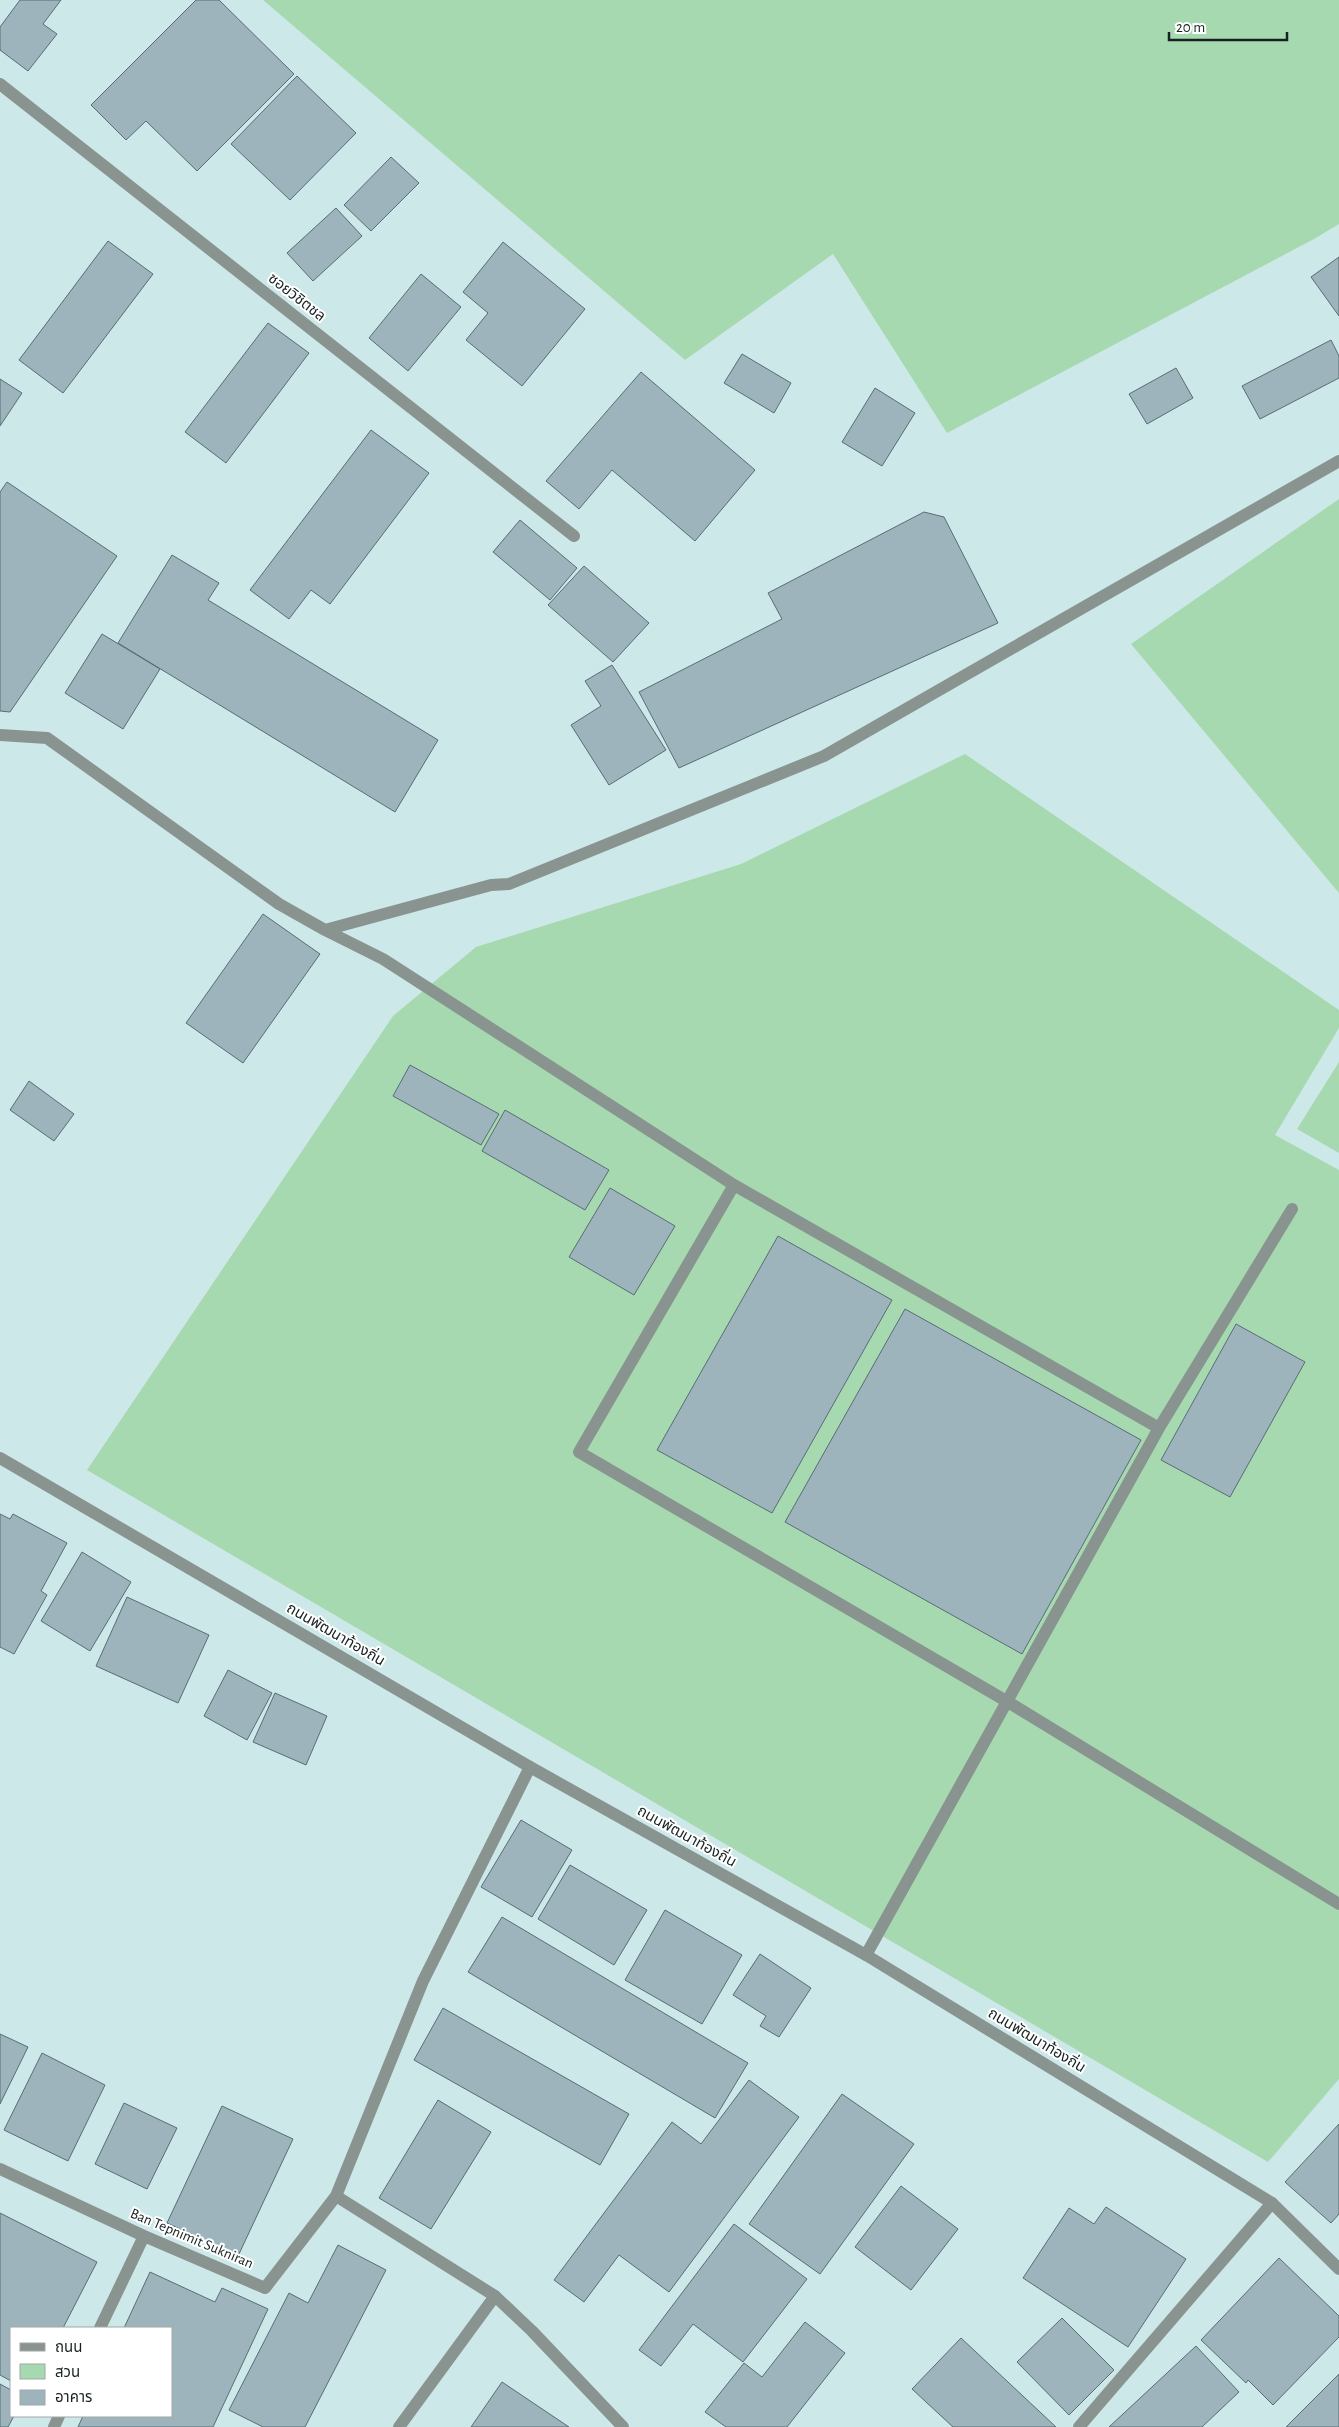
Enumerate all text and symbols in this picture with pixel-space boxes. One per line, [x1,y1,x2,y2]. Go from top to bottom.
scale bar [1169,10,1286,42]
text: 20 m [1176,20,1205,35]
street label: ซอยวิชิตชล [265,271,328,324]
street label: ถนนพัฒนาท้องถิ่น [284,1598,389,1669]
street label: ถนนพัฒนาท้องถิ่น [635,1800,740,1870]
street label: ถนนพัฒนาท้องถิ่น [985,2003,1090,2075]
street label: Ban Tepnimit Sukniran [128,2206,256,2271]
legend [10,2327,172,2417]
text: ถนน [55,2340,82,2355]
text: สวน [55,2365,80,2380]
text: อาคาร [55,2390,92,2405]

